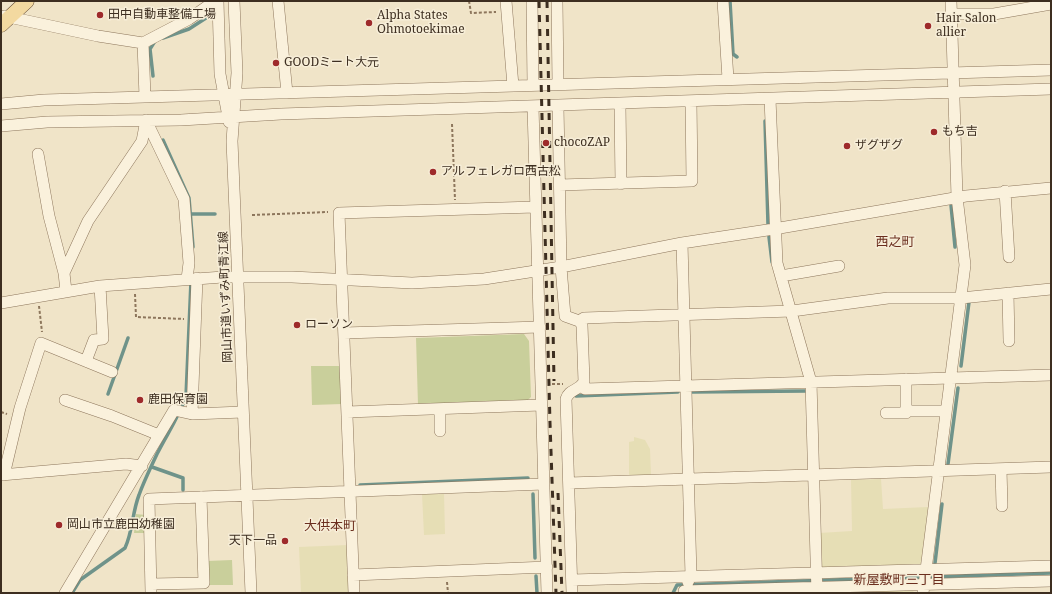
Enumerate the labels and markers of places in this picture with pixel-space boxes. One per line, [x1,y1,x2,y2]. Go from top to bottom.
place label: 田中自動車整備工場 [108,8,216,22]
place label: Alpha States Ohmotoekimae [377,9,465,37]
marker: 田中自動車整備工場 [95,10,105,20]
place label: Hair Salon allier [936,12,997,40]
marker: Alpha States Ohmotoekimae [364,18,374,28]
marker: Hair Salon allier [923,21,933,31]
place label: GOODミート大元 [284,56,379,70]
marker: GOODミート大元 [271,58,281,68]
place label: もち吉 [942,125,978,139]
marker: もち吉 [929,127,939,137]
place label: chocoZAP [554,136,610,150]
marker: chocoZAP [541,138,551,148]
place label: ザグザグ [855,139,903,153]
marker: ザグザグ [842,141,852,151]
place label: アルフェレガロ西古松 [441,165,561,179]
marker: アルフェレガロ西古松 [428,167,438,177]
place label: ローソン [305,318,353,332]
marker: ローソン [292,320,302,330]
place label: 鹿田保育園 [148,393,208,407]
marker: 鹿田保育園 [135,395,145,405]
place label: 岡山市立鹿田幼稚園 [67,518,175,532]
marker: 岡山市立鹿田幼稚園 [54,520,64,530]
place label: 天下一品 [229,534,277,548]
marker: 天下一品 [280,536,290,546]

